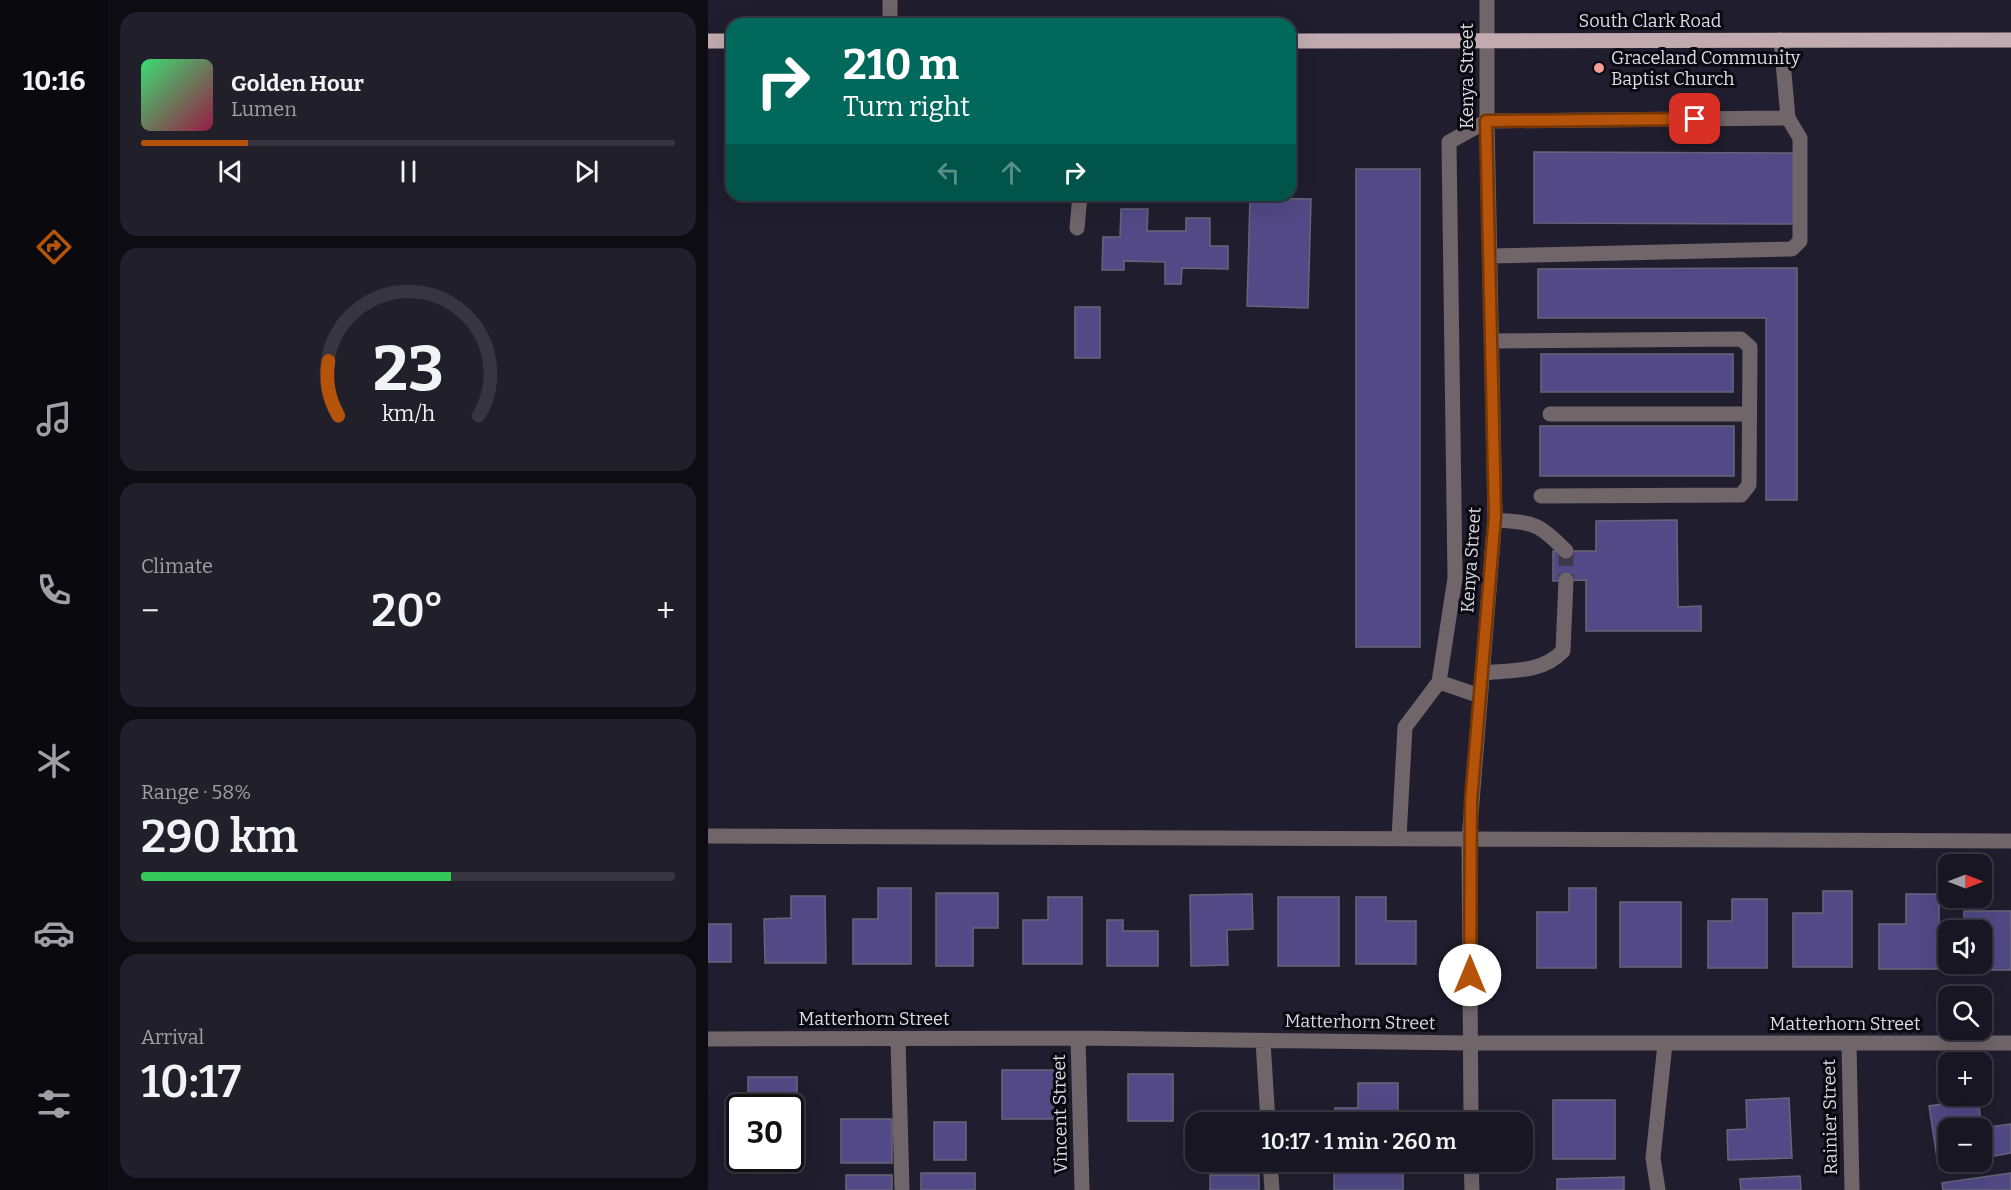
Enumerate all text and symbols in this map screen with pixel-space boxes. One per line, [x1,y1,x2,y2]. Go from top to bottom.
street label: South Clark Road [1579,10,1722,32]
street label: Kenya Street [1456,22,1478,129]
text: 210 m [843,40,959,90]
icon: right [744,42,822,120]
place label: Graceland Community Baptist Church [1611,47,1801,90]
marker: Graceland Community Baptist Church [1592,61,1606,75]
text: 10:16 [23,65,85,97]
text: Golden Hour [231,70,364,97]
text: Turn right [843,91,970,123]
pin [1669,93,1720,144]
text: Lumen [231,97,297,121]
icon: arrive [1678,102,1711,135]
icon: previous [214,155,247,188]
icon: pause [392,155,425,188]
icon: next [570,155,603,188]
icon: left [932,156,965,189]
icon: ahead [995,156,1028,189]
icon: right [1058,156,1091,189]
icon: directions [33,226,75,268]
text: 23 [372,333,444,408]
icon: music [33,398,75,440]
text: km/h [381,402,435,428]
street label: Kenya Street [1456,506,1486,614]
text: Climate [141,554,213,578]
icon: phone [33,569,75,611]
text: 20° [371,584,444,638]
text: − [141,591,159,631]
text: + [656,591,675,631]
icon: climate [33,740,75,782]
text: Range · 58% [141,780,251,804]
text: 290 km [141,810,298,864]
north arrow [1938,854,1992,908]
map controls [1938,854,1992,1172]
icon: car [33,912,75,954]
button: sound [1938,920,1992,974]
position arrow [1438,943,1502,1007]
button: search [1938,986,1992,1040]
street label: Matterhorn Street [799,1008,950,1030]
street label: Matterhorn Street [1284,1010,1436,1034]
street label: Matterhorn Street [1770,1013,1921,1035]
text: Arrival [141,1025,204,1049]
button: + [1938,1052,1992,1106]
street label: Vincent Street [1048,1054,1072,1174]
text: 10:17 [141,1055,241,1109]
street label: Rainier Street [1818,1058,1842,1175]
icon: filters [33,1083,75,1125]
speed limit sign: 30 [726,1094,804,1172]
button: − [1938,1118,1992,1172]
text: 10:17 · 1 min · 260 m [1261,1128,1457,1155]

